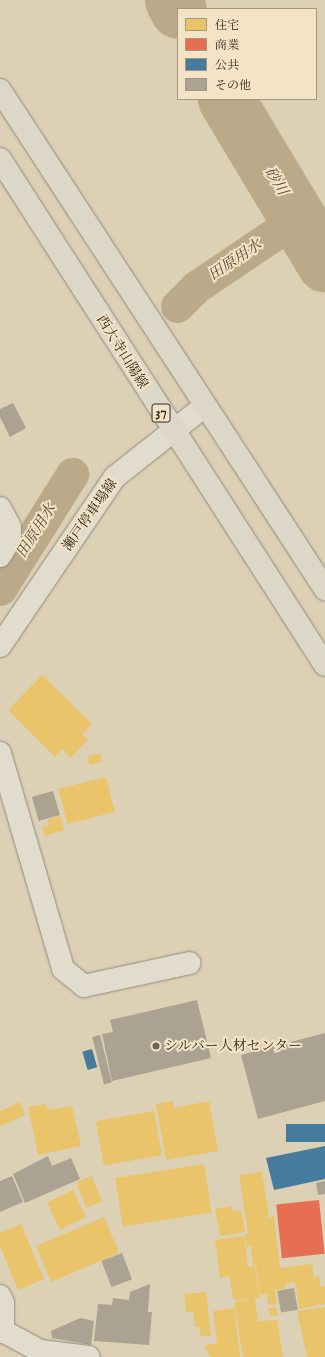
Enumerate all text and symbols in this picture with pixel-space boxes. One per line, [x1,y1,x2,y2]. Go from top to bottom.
legend [177,8,317,100]
text: 住宅 [215,18,239,33]
text: 商業 [215,38,239,53]
text: 公共 [215,58,239,73]
text: その他 [215,78,251,93]
water label: 砂川 [261,164,291,198]
water label: 田原用水 [205,236,265,284]
street label: 西大寺山陽線 [93,312,151,392]
road number: 37 [151,402,171,424]
street label: 瀬戸停車場線 [59,476,121,554]
water label: 田原用水 [12,501,60,561]
place label: シルバー人材センター [164,1038,304,1054]
marker: シルバー人材センター [151,1041,161,1051]

